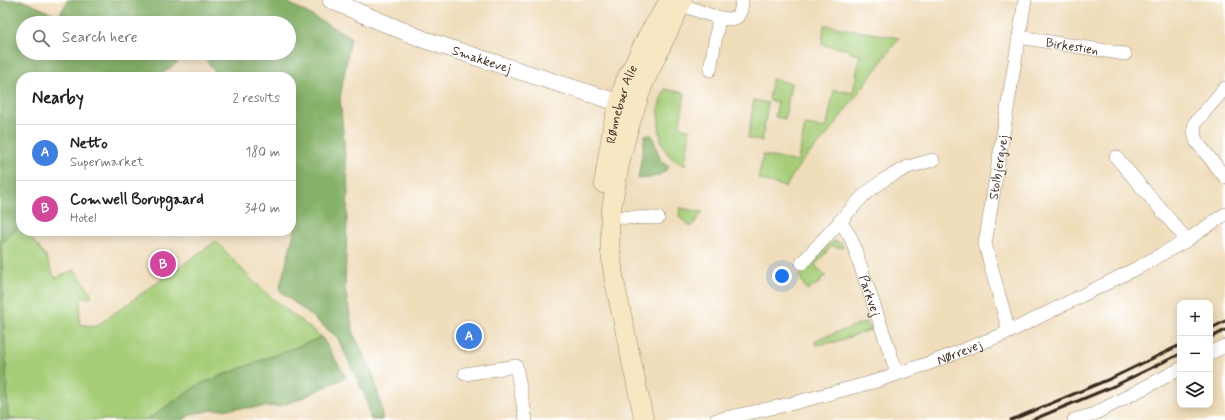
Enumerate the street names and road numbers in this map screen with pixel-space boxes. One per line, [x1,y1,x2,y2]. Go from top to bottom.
street label: Birkestien [1044,34,1100,60]
street label: Smakkevej [450,42,513,78]
street label: Rønnebær Alle [603,62,642,145]
street label: Stolbjergvej [985,134,1013,201]
street label: Parkvej [854,273,884,319]
street label: Nørrevej [935,336,985,370]

